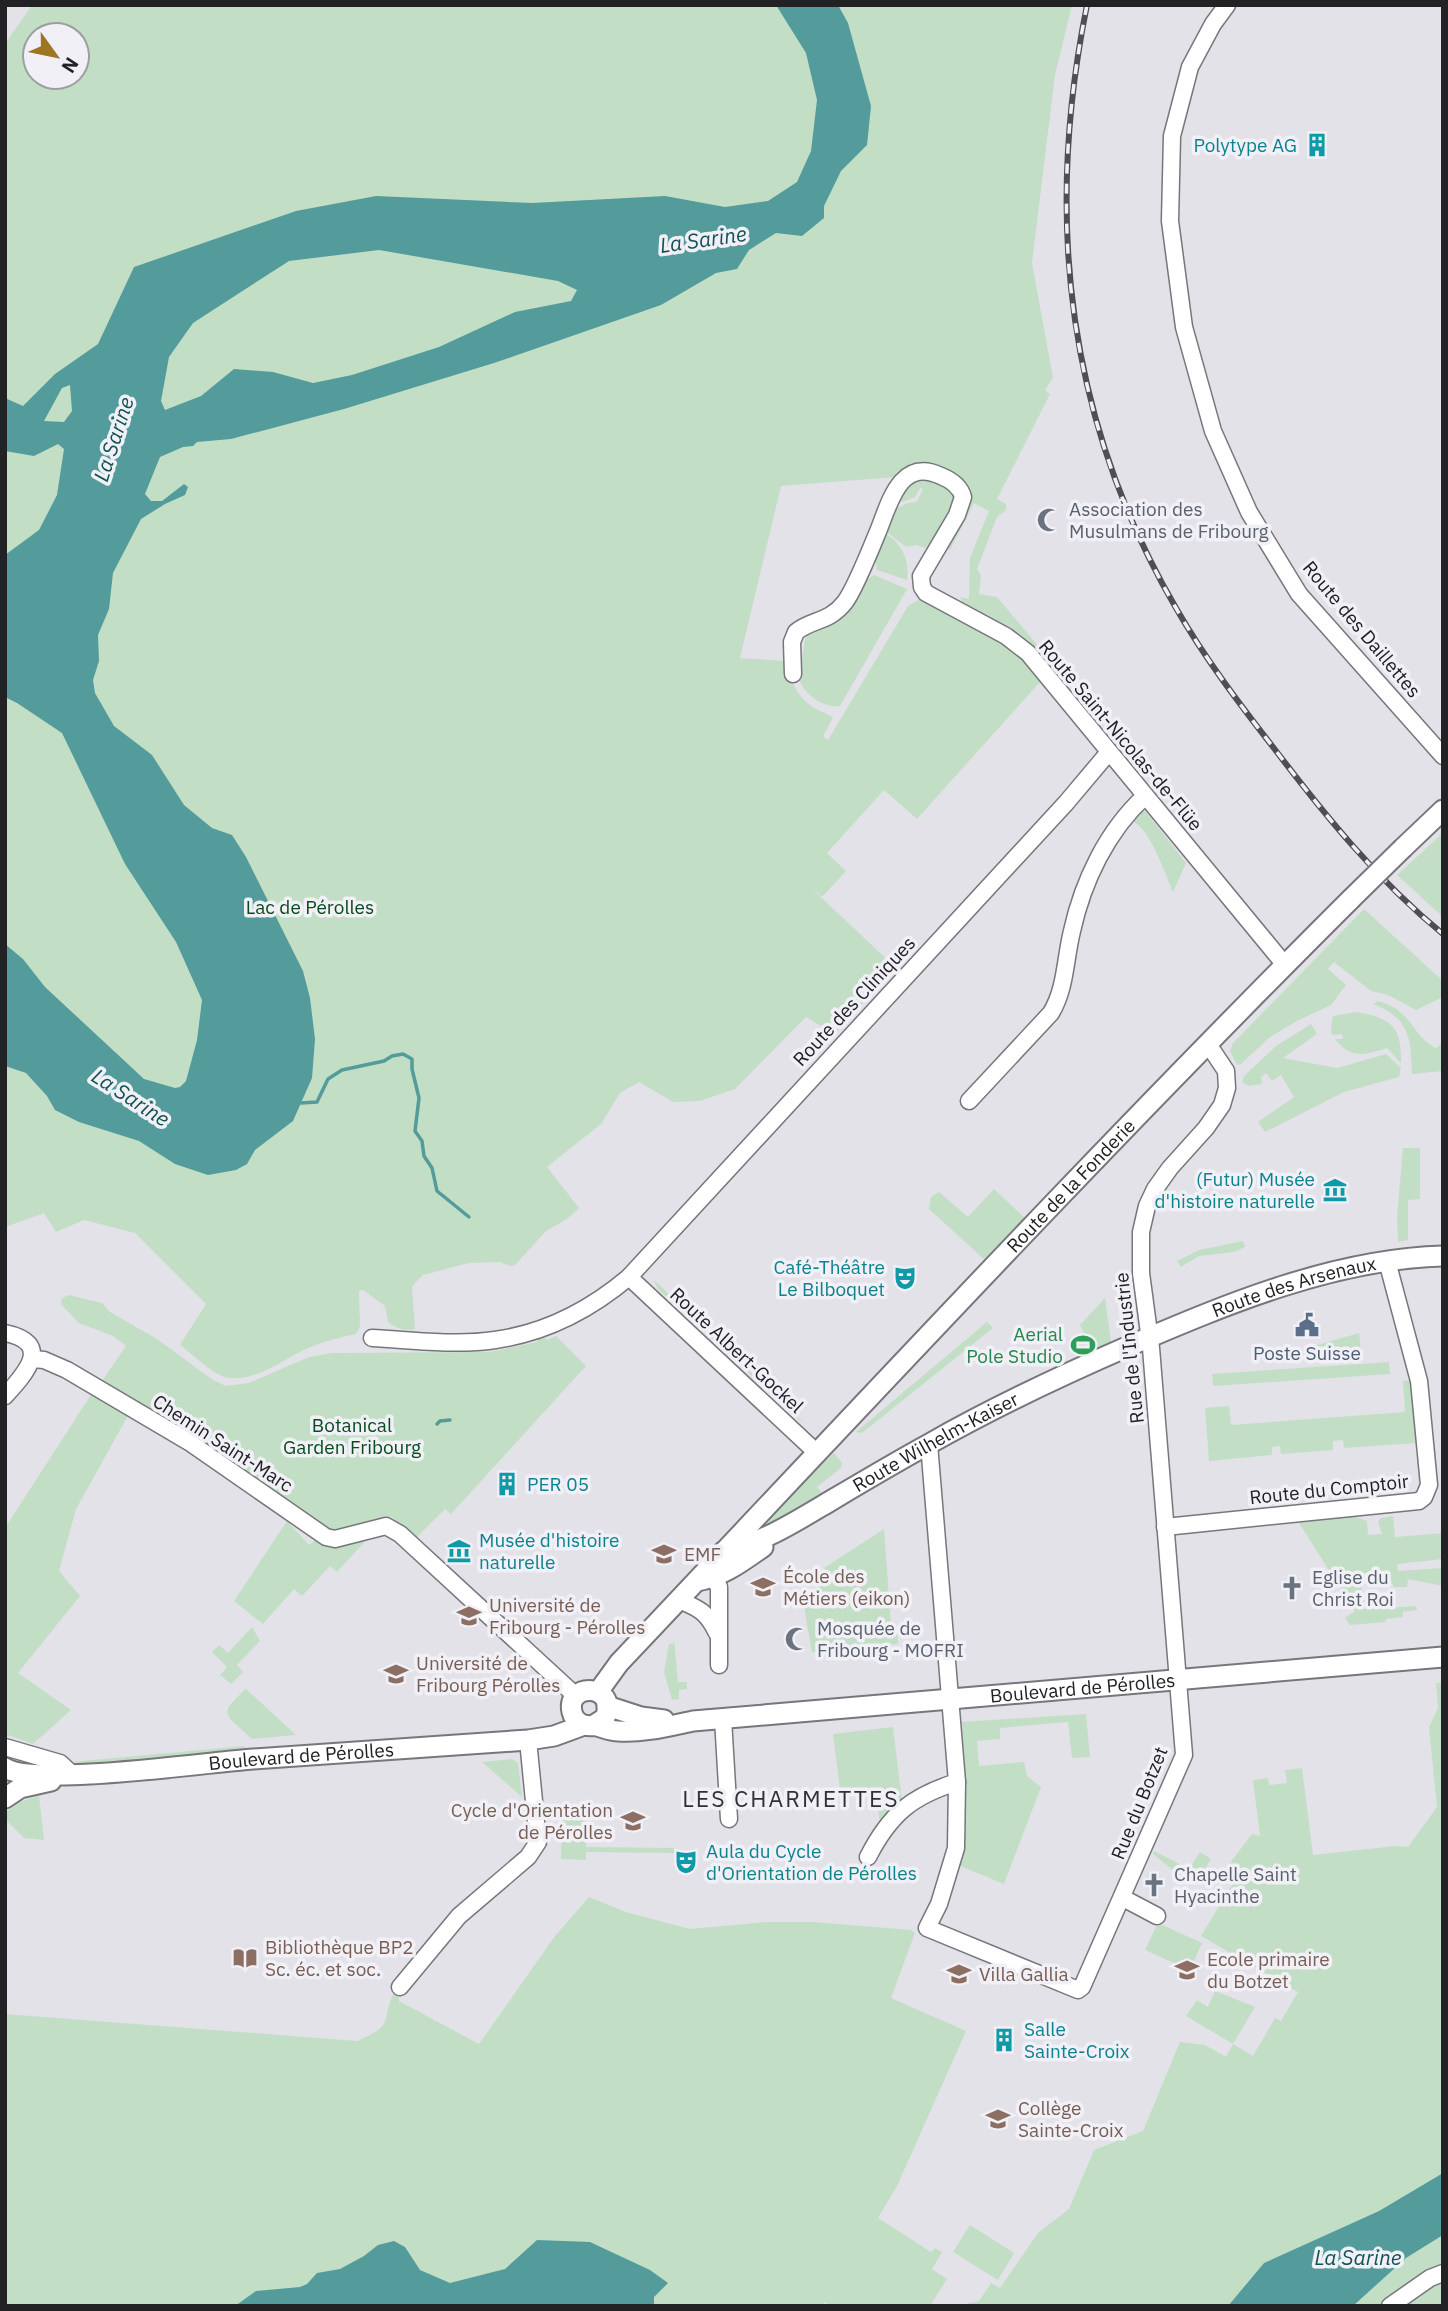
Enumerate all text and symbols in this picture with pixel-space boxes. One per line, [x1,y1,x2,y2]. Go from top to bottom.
north arrow [21,21,91,91]
text: N [56,53,84,78]
building icon: Polytype AG [1303,131,1331,159]
place label: Polytype AG [1194,133,1297,157]
water label: La Sarine [658,219,748,259]
water label: La Sarine [86,393,140,485]
place label: Association des Musulmans de Fribourg [1069,497,1269,543]
mosque icon: Association des Musulmans de Fribourg [1035,506,1063,534]
street label: Route des Daillettes [1298,556,1426,702]
street label: Route Saint-Nicolas-de-Flüe [1034,635,1208,835]
park label: Lac de Pérolles [246,895,374,919]
street label: Route des Cliniques [788,931,920,1071]
water label: La Sarine [87,1062,175,1133]
street label: Route de la Fonderie [1001,1114,1140,1257]
place label: (Futur) Musée d'histoire naturelle [1155,1167,1315,1213]
museum icon: (Futur) Musée d'histoire naturelle [1321,1176,1349,1204]
street label: Route des Arsenaux [1208,1251,1378,1322]
place label: Café-Théâtre Le Bilboquet [774,1255,885,1301]
theatre icon: Café-Théâtre Le Bilboquet [891,1264,919,1292]
street label: Rue de l'Industrie [1109,1271,1149,1425]
street label: Route Albert-Gockel [665,1282,809,1418]
public building icon: Poste Suisse [1293,1311,1321,1339]
place label: Aerial Pole Studio [966,1322,1063,1368]
sports icon: Aerial Pole Studio [1069,1331,1097,1359]
place label: Poste Suisse [1253,1341,1361,1365]
street label: Route Wilhelm-Kaiser [848,1387,1022,1497]
street label: Chemin Saint-Marc [148,1389,298,1497]
park label: Botanical Garden Fribourg [283,1413,421,1459]
street label: Route du Comptoir [1248,1469,1410,1509]
building icon: PER 05 [493,1470,521,1498]
place label: PER 05 [527,1472,589,1496]
place label: Musée d'histoire naturelle [479,1528,619,1574]
museum icon: Musée d'histoire naturelle [445,1537,473,1565]
school or university icon: EMF [650,1540,678,1568]
place label: EMF [684,1542,721,1566]
place label: École des Métiers (eikon) [783,1564,910,1610]
place label: Eglise du Christ Roi [1312,1565,1394,1611]
school or university icon: École des Métiers (eikon) [749,1573,777,1601]
church icon: Eglise du Christ Roi [1278,1574,1306,1602]
place label: Université de Fribourg - Pérolles [489,1593,646,1639]
school or university icon: Université de Fribourg - Pérolles [455,1602,483,1630]
place label: Mosquée de Fribourg - MOFRI [817,1616,964,1662]
mosque icon: Mosquée de Fribourg - MOFRI [783,1625,811,1653]
place label: Université de Fribourg Pérolles [416,1651,560,1697]
school or university icon: Université de Fribourg Pérolles [382,1660,410,1688]
street label: Boulevard de Pérolles [989,1668,1176,1708]
street label: Boulevard de Pérolles [207,1737,395,1775]
street label: Rue du Botzet [1105,1743,1173,1863]
district label: LES CHARMETTES [682,1783,900,1813]
place label: Cycle d'Orientation de Pérolles [451,1798,613,1844]
school or university icon: Cycle d'Orientation de Pérolles [619,1807,647,1835]
place label: Aula du Cycle d'Orientation de Pérolles [706,1839,917,1885]
theatre icon: Aula du Cycle d'Orientation de Pérolles [672,1848,700,1876]
place label: Chapelle Saint Hyacinthe [1174,1862,1297,1908]
church icon: Chapelle Saint Hyacinthe [1140,1871,1168,1899]
place label: Bibliothèque BP2 Sc. éc. et soc. [265,1935,414,1981]
library icon: Bibliothèque BP2 Sc. éc. et soc. [231,1944,259,1972]
place label: Ecole primaire du Botzet [1207,1947,1330,1993]
school or university icon: Ecole primaire du Botzet [1173,1956,1201,1984]
school or university icon: Villa Gallia [945,1960,973,1988]
place label: Villa Gallia [979,1962,1069,1986]
place label: Salle Sainte-Croix [1024,2017,1130,2063]
building icon: Salle Sainte-Croix [990,2026,1018,2054]
place label: Collège Sainte-Croix [1018,2096,1124,2142]
school or university icon: Collège Sainte-Croix [984,2105,1012,2133]
water label: La Sarine [1314,2243,1402,2271]

